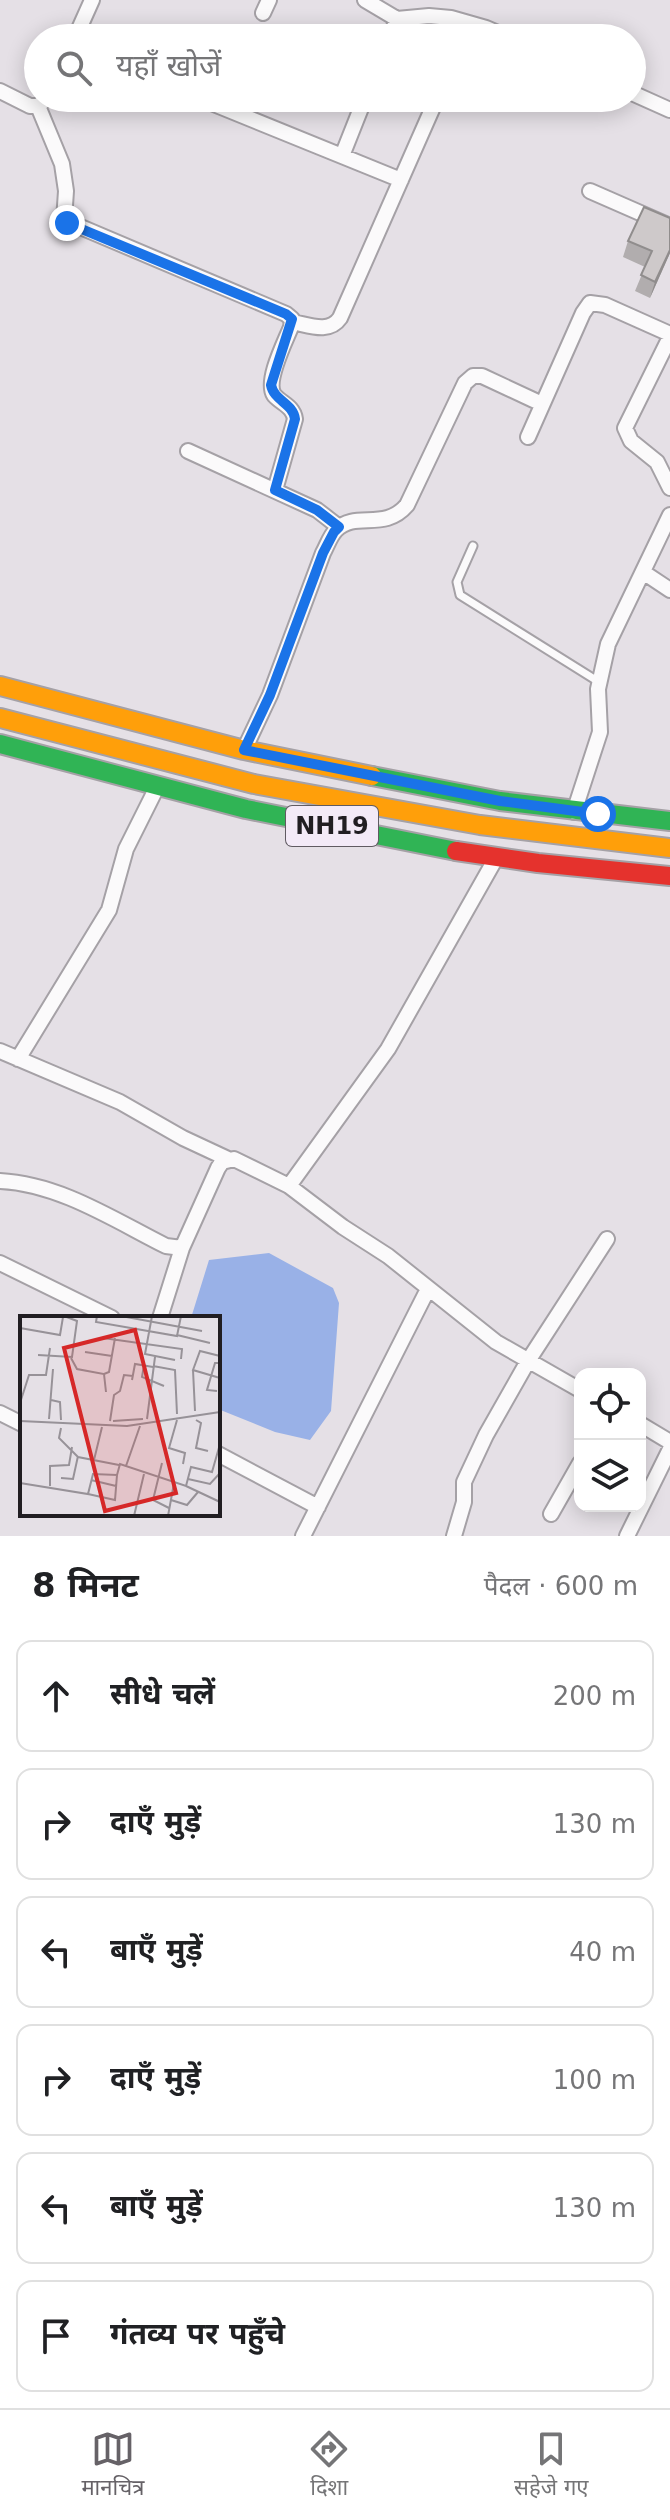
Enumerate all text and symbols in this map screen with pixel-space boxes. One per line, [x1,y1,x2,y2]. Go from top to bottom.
search box [24,24,646,112]
icon: search [52,46,96,90]
text: यहाँ खोजें [116,48,221,83]
route end [49,205,85,241]
route start [580,796,616,832]
road number: NH19 [286,806,378,846]
inset map [20,1316,220,1516]
map controls [574,1368,646,1512]
button: locate [574,1368,646,1440]
button: layers [574,1440,646,1512]
text: 8 मिनट [32,1565,139,1605]
text: पैदल · 600 m [484,1571,638,1601]
icon: ahead [34,1674,78,1718]
text: सीधे चलें [110,1676,215,1711]
text: 200 m [553,1681,636,1711]
icon: right [34,1802,78,1846]
text: दाएँ मुड़ें [110,1804,201,1839]
text: 130 m [553,1809,636,1839]
icon: left [34,1930,78,1974]
text: बाएँ मुड़ें [110,1932,203,1967]
text: 40 m [569,1937,636,1967]
icon: right [34,2058,78,2102]
text: दाएँ मुड़ें [110,2060,201,2095]
text: 100 m [553,2065,636,2095]
icon: left [34,2186,78,2230]
text: बाएँ मुड़ें [110,2188,203,2223]
text: 130 m [553,2193,636,2223]
icon: arrive [34,2314,78,2358]
text: गंतव्य पर पहुँचे [110,2316,285,2351]
tab: मानचित्र [81,2427,144,2504]
tab: दिशा [307,2427,351,2504]
tab: सहेजे गए [514,2427,589,2504]

